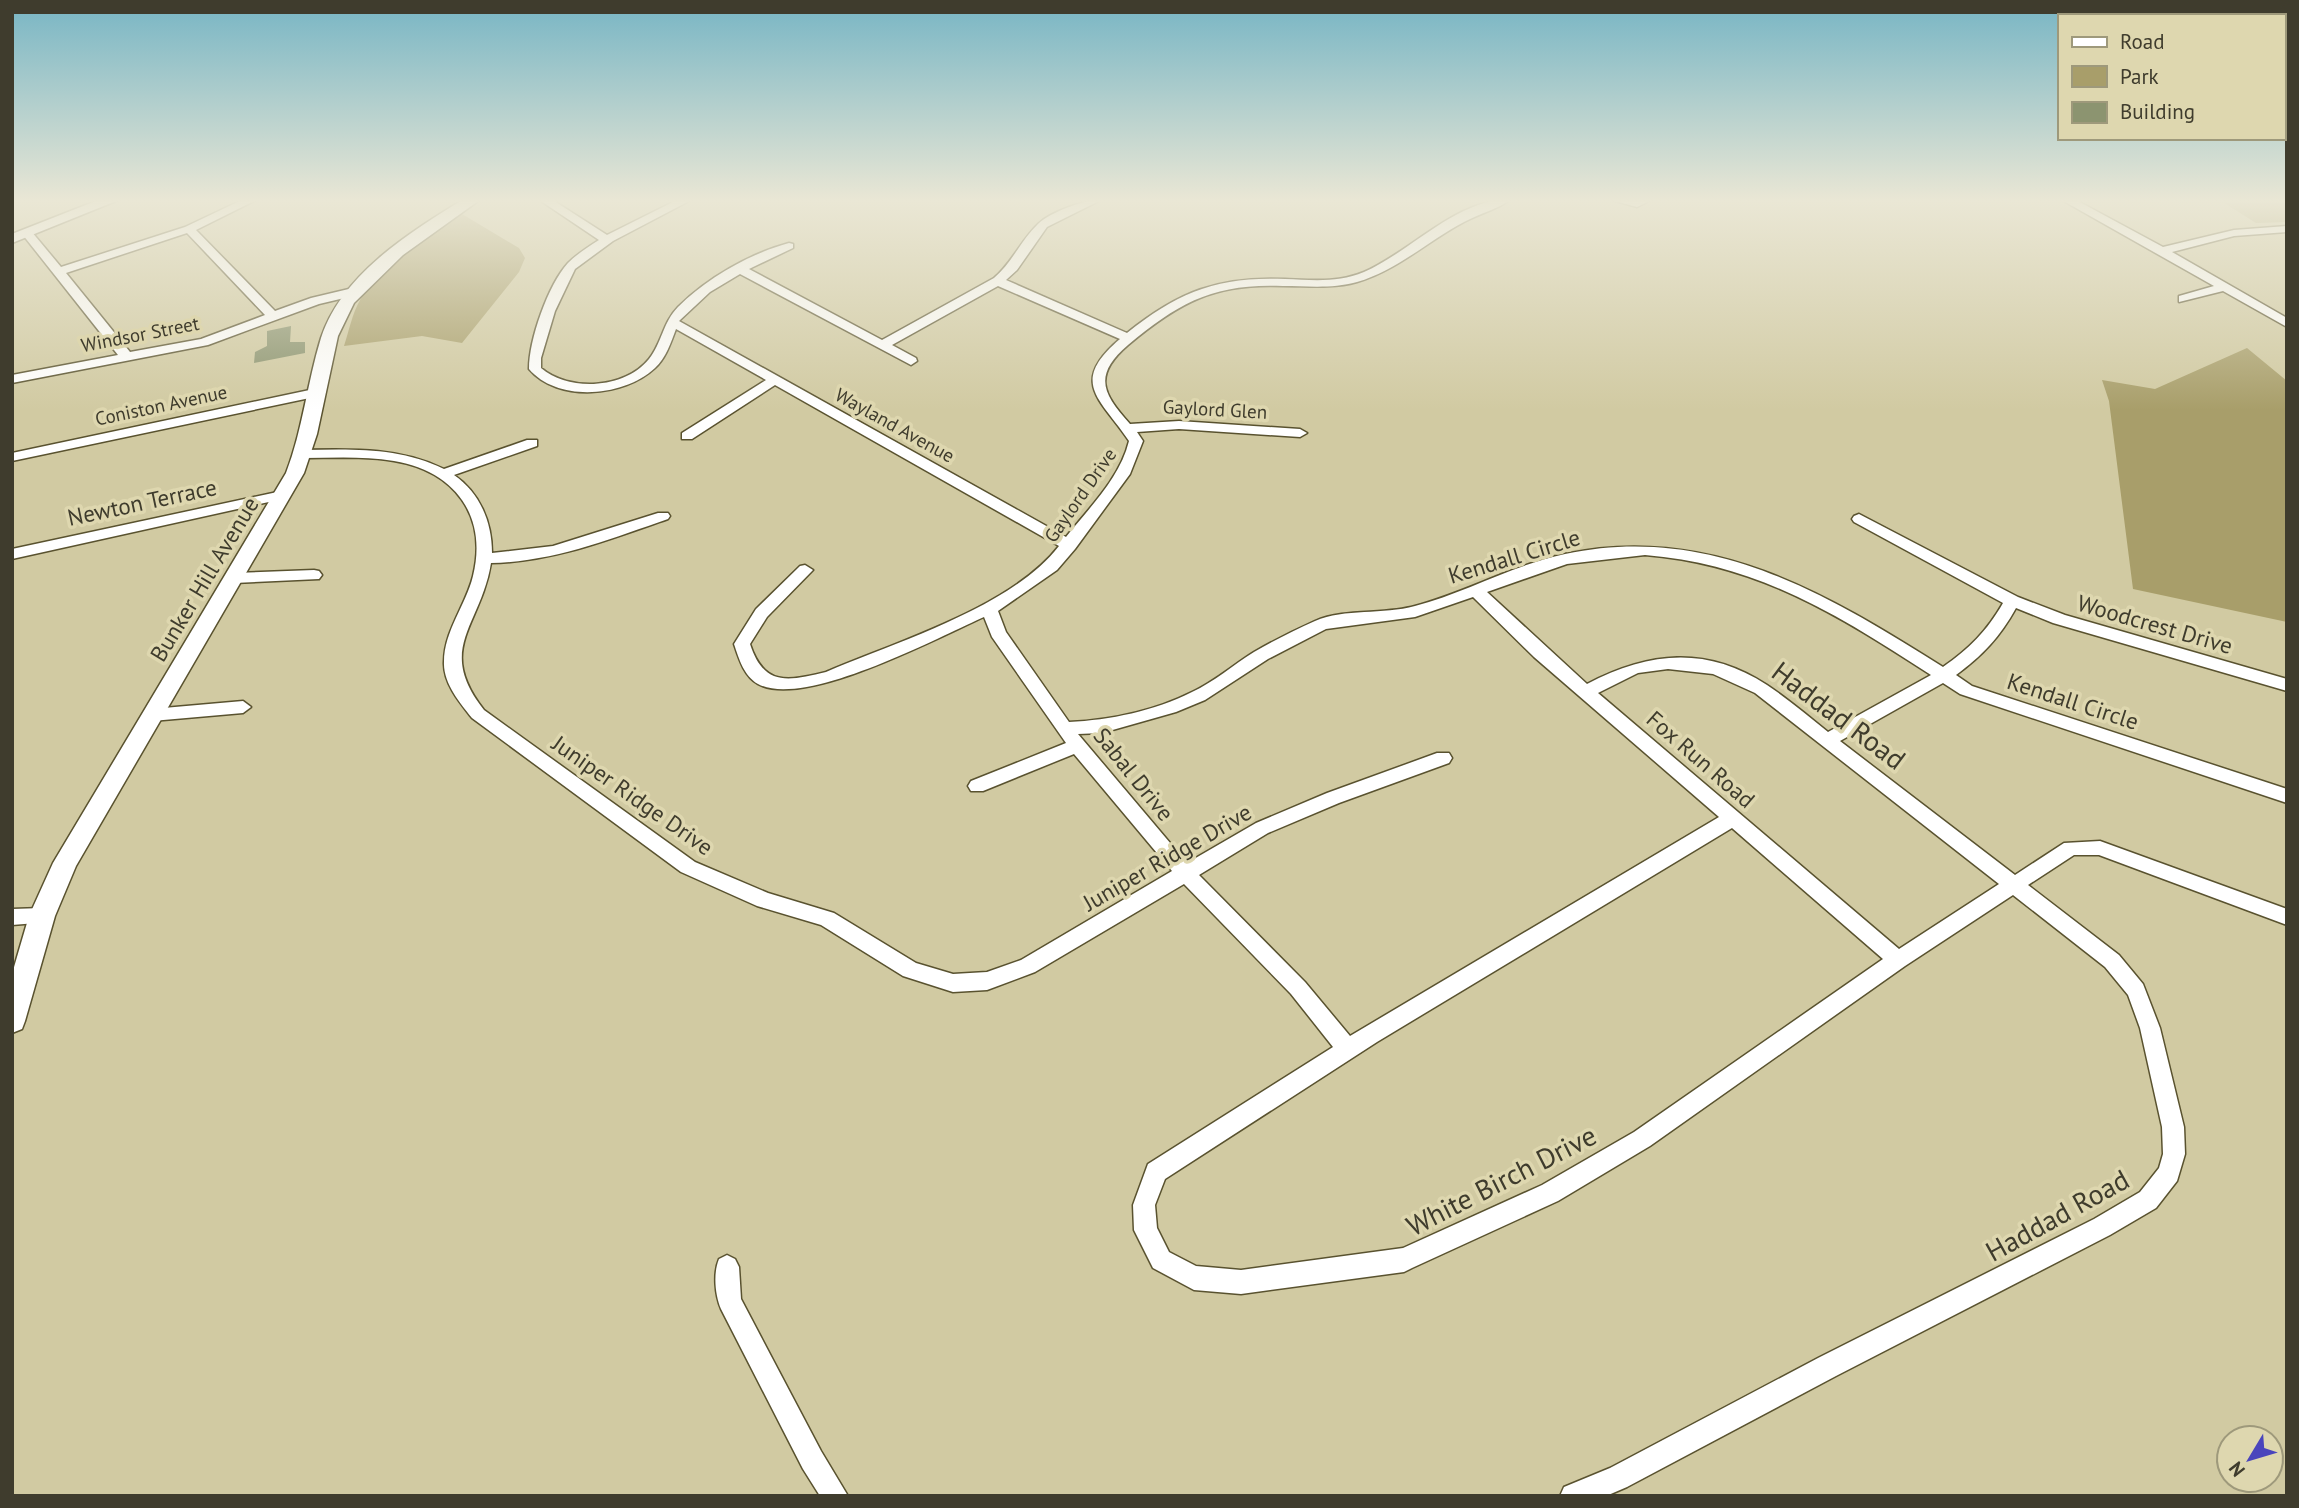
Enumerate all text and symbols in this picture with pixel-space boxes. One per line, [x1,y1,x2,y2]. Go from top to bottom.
legend [2058,14,2285,140]
text: Road [2120,28,2164,55]
text: Park [2120,63,2159,90]
text: Building [2120,98,2195,125]
street label: Windsor Street [79,311,202,357]
street label: Coniston Avenue [93,379,229,431]
street label: Wayland Avenue [831,382,959,468]
street label: Gaylord Glen [1162,394,1268,424]
street label: Gaylord Drive [1039,443,1121,547]
street label: Newton Terrace [65,472,219,532]
street label: Bunker Hill Avenue [143,491,265,667]
street label: Kendall Circle [1445,522,1583,590]
street label: Woodcrest Drive [2074,588,2236,660]
street label: Haddad Road [1765,653,1913,777]
street label: Kendall Circle [2004,666,2142,736]
street label: Fox Run Road [1641,704,1761,814]
street label: Sabal Drive [1088,721,1180,827]
street label: Juniper Ridge Drive [546,728,719,861]
street label: Juniper Ridge Drive [1077,797,1256,918]
street label: White Birch Drive [1400,1116,1602,1244]
street label: Haddad Road [1979,1160,2135,1270]
north arrow [2215,1424,2285,1494]
text: N [2223,1457,2250,1482]

